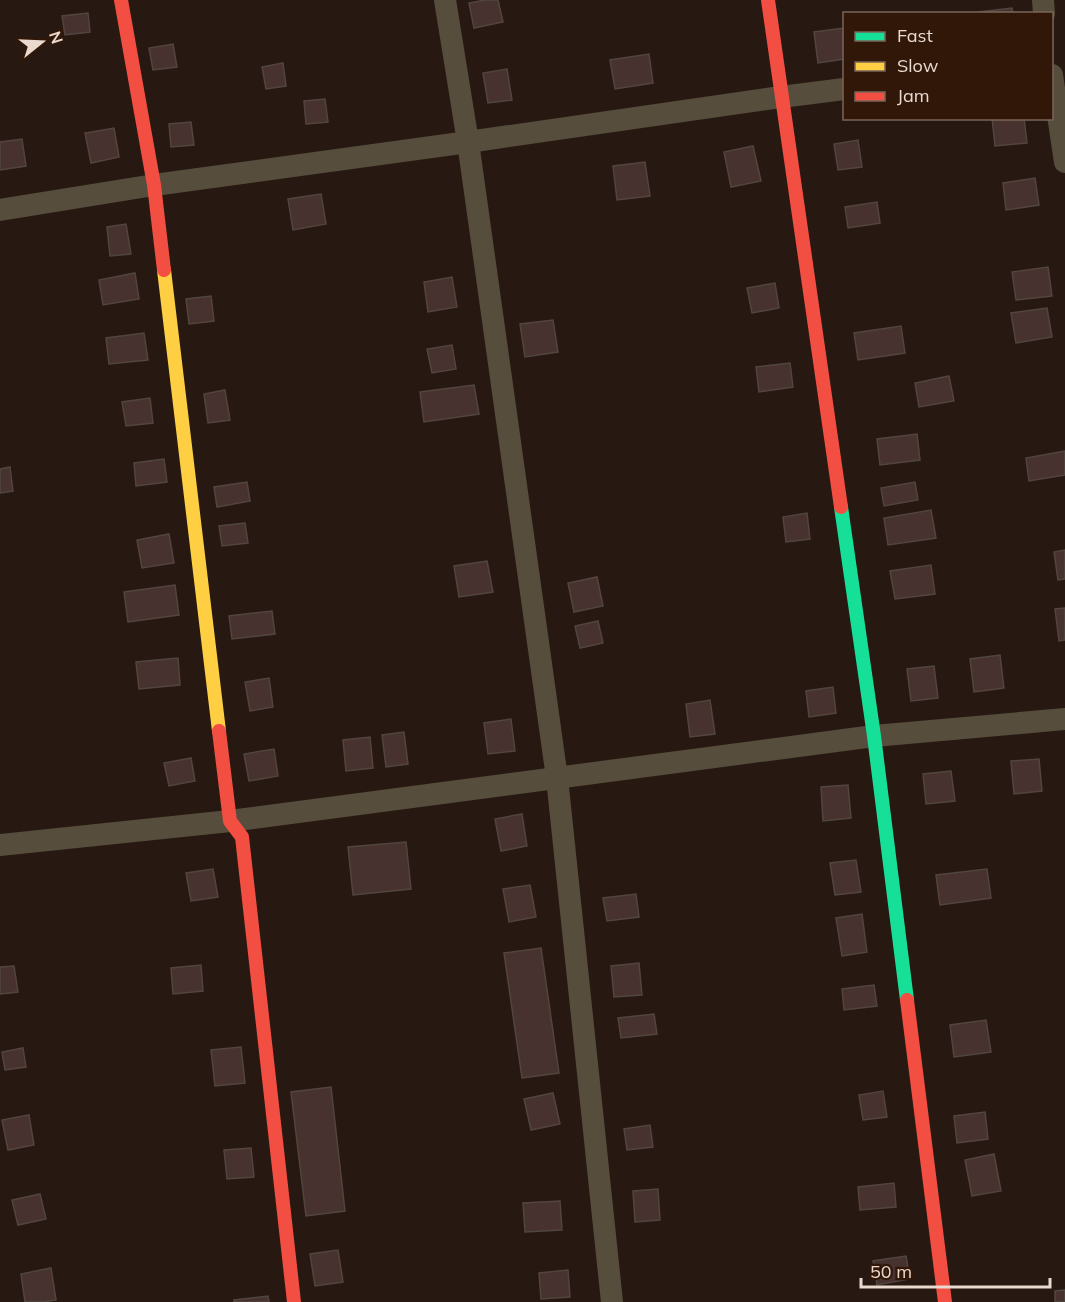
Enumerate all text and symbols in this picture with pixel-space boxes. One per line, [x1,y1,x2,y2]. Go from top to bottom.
north arrow [12,12,72,72]
legend [843,12,1053,120]
text: Fast [897,24,933,47]
text: N [45,29,68,46]
text: Slow [897,54,939,77]
text: Jam [897,84,930,107]
scale bar [861,1251,1050,1289]
text: 50 m [870,1260,912,1283]

